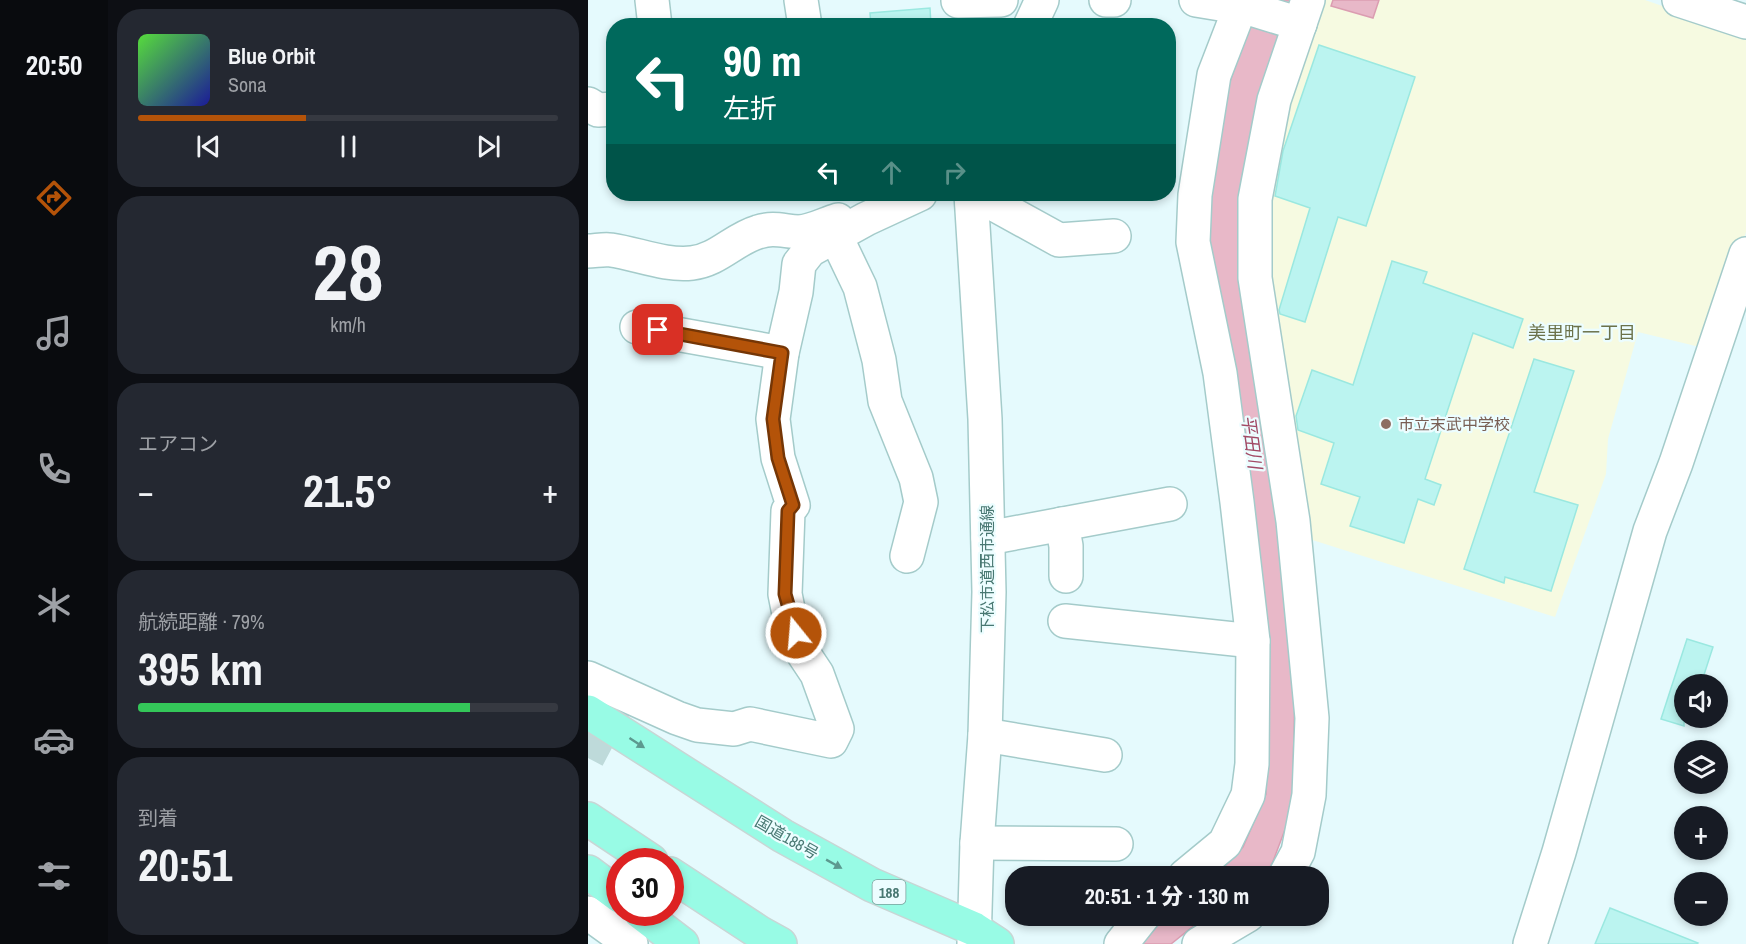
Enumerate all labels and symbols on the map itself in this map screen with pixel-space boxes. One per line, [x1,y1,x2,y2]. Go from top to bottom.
pin [632,304,683,355]
district label: 美里町一丁目 [1528,320,1636,345]
place label: 市立末武中学校 [1398,413,1510,435]
water label: 平田川 [1236,414,1268,472]
marker: 市立末武中学校 [1379,417,1393,431]
street label: 下松市道西市通線 [976,505,998,633]
position arrow [764,601,828,665]
one-way arrow [629,738,645,749]
street label: 国道188号 [751,810,823,864]
speed limit sign: 30 [606,848,684,926]
one-way arrow [826,859,843,869]
road number: 188 [872,880,906,904]

